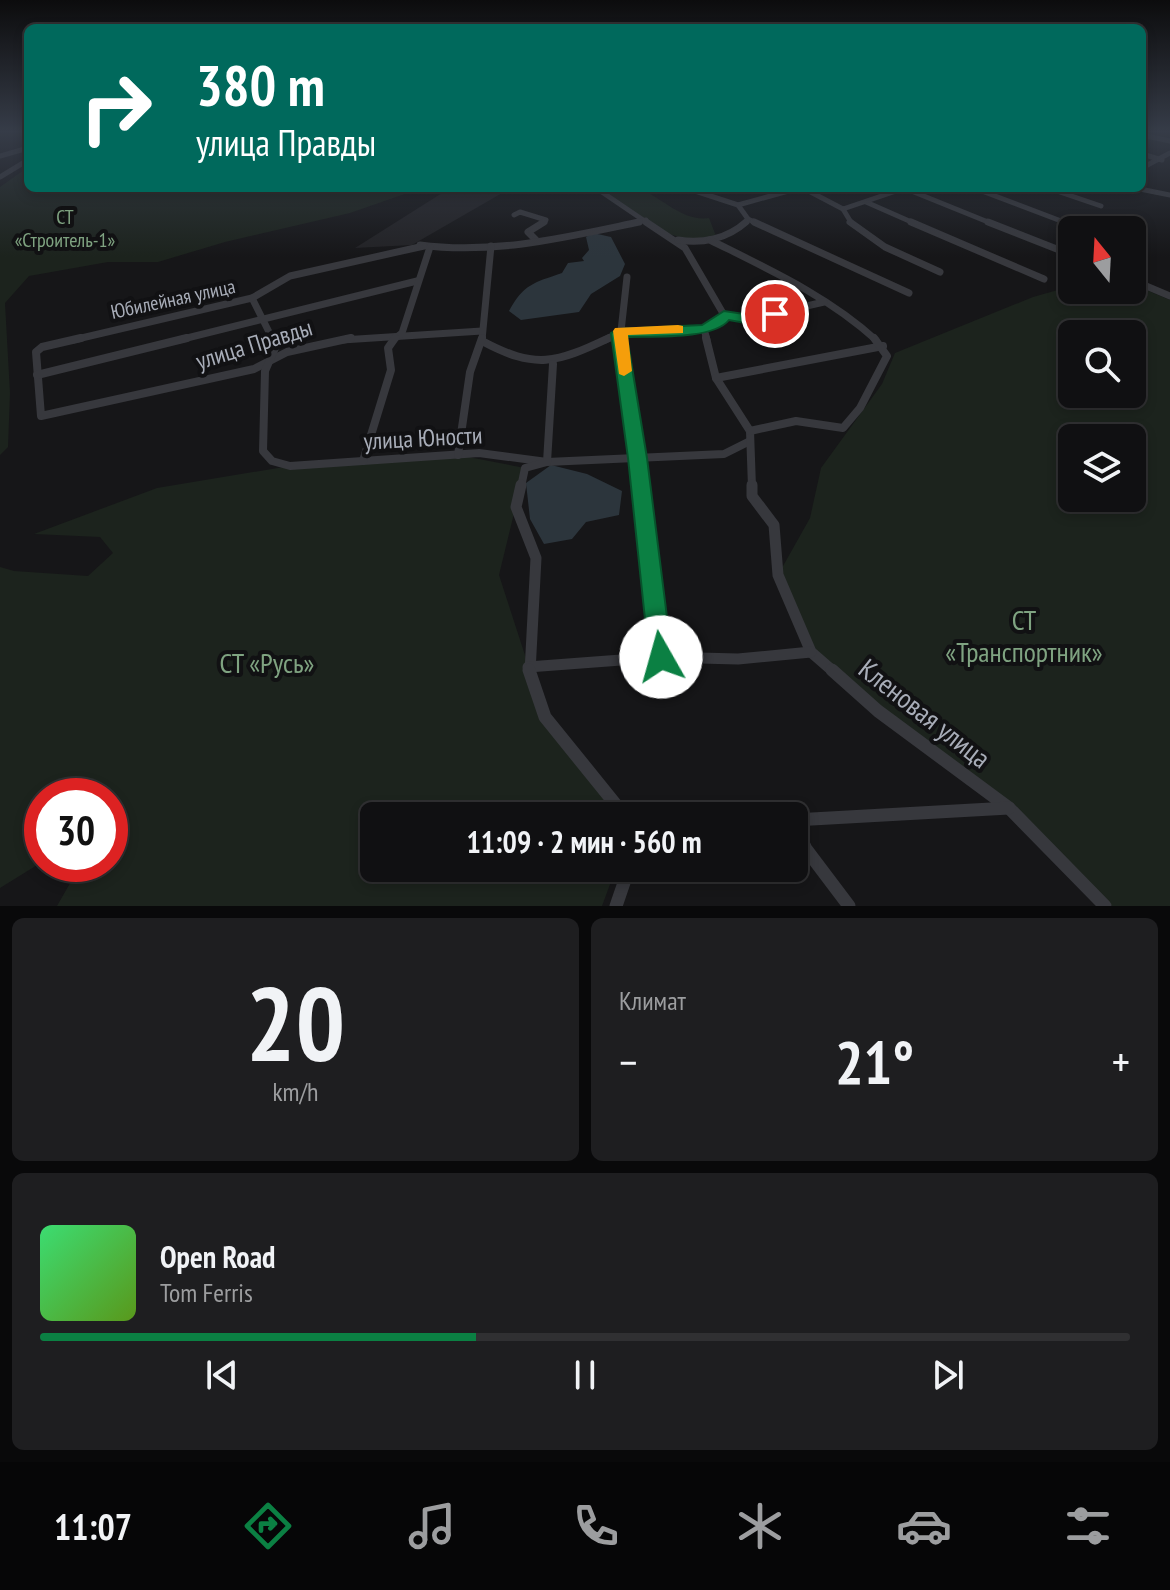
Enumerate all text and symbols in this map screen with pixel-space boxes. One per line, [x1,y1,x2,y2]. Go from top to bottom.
text: 380 m [196,49,325,121]
icon: right [64,56,168,160]
text: улица Правды [196,119,376,166]
park label: СТ «Строитель-1» [15,204,116,253]
north arrow [1058,216,1146,304]
map controls [1058,216,1146,512]
street label: Юбилейная улица [108,273,238,325]
pin [741,280,809,348]
icon: arrive [753,292,797,336]
street label: улица Правды [192,312,316,376]
button: search [1058,320,1146,408]
street label: улица Юности [363,419,483,457]
button: layers [1058,424,1146,512]
park label: СТ «Транспортник» [945,601,1103,670]
position arrow [619,615,703,699]
park label: СТ «Русь» [220,644,314,681]
street label: Кленовая улица [852,650,998,776]
speed limit sign: 30 [24,778,128,882]
text: 11:09 · 2 мин · 560 m [466,822,702,861]
text: 20 [246,955,345,1090]
text: Климат [619,984,686,1017]
text: 21° [835,1023,914,1101]
text: − [619,1033,637,1090]
text: + [1112,1033,1130,1090]
text: km/h [272,1075,319,1108]
text: Open Road [160,1237,275,1276]
text: Tom Ferris [160,1276,253,1309]
icon: previous [200,1353,244,1397]
icon: pause [563,1353,607,1397]
icon: next [926,1353,970,1397]
icon: directions [240,1498,296,1554]
icon: music [404,1498,460,1554]
icon: phone [568,1498,624,1554]
icon: climate [732,1498,788,1554]
icon: car [896,1498,952,1554]
icon: filters [1060,1498,1116,1554]
text: 11:07 [54,1503,132,1550]

